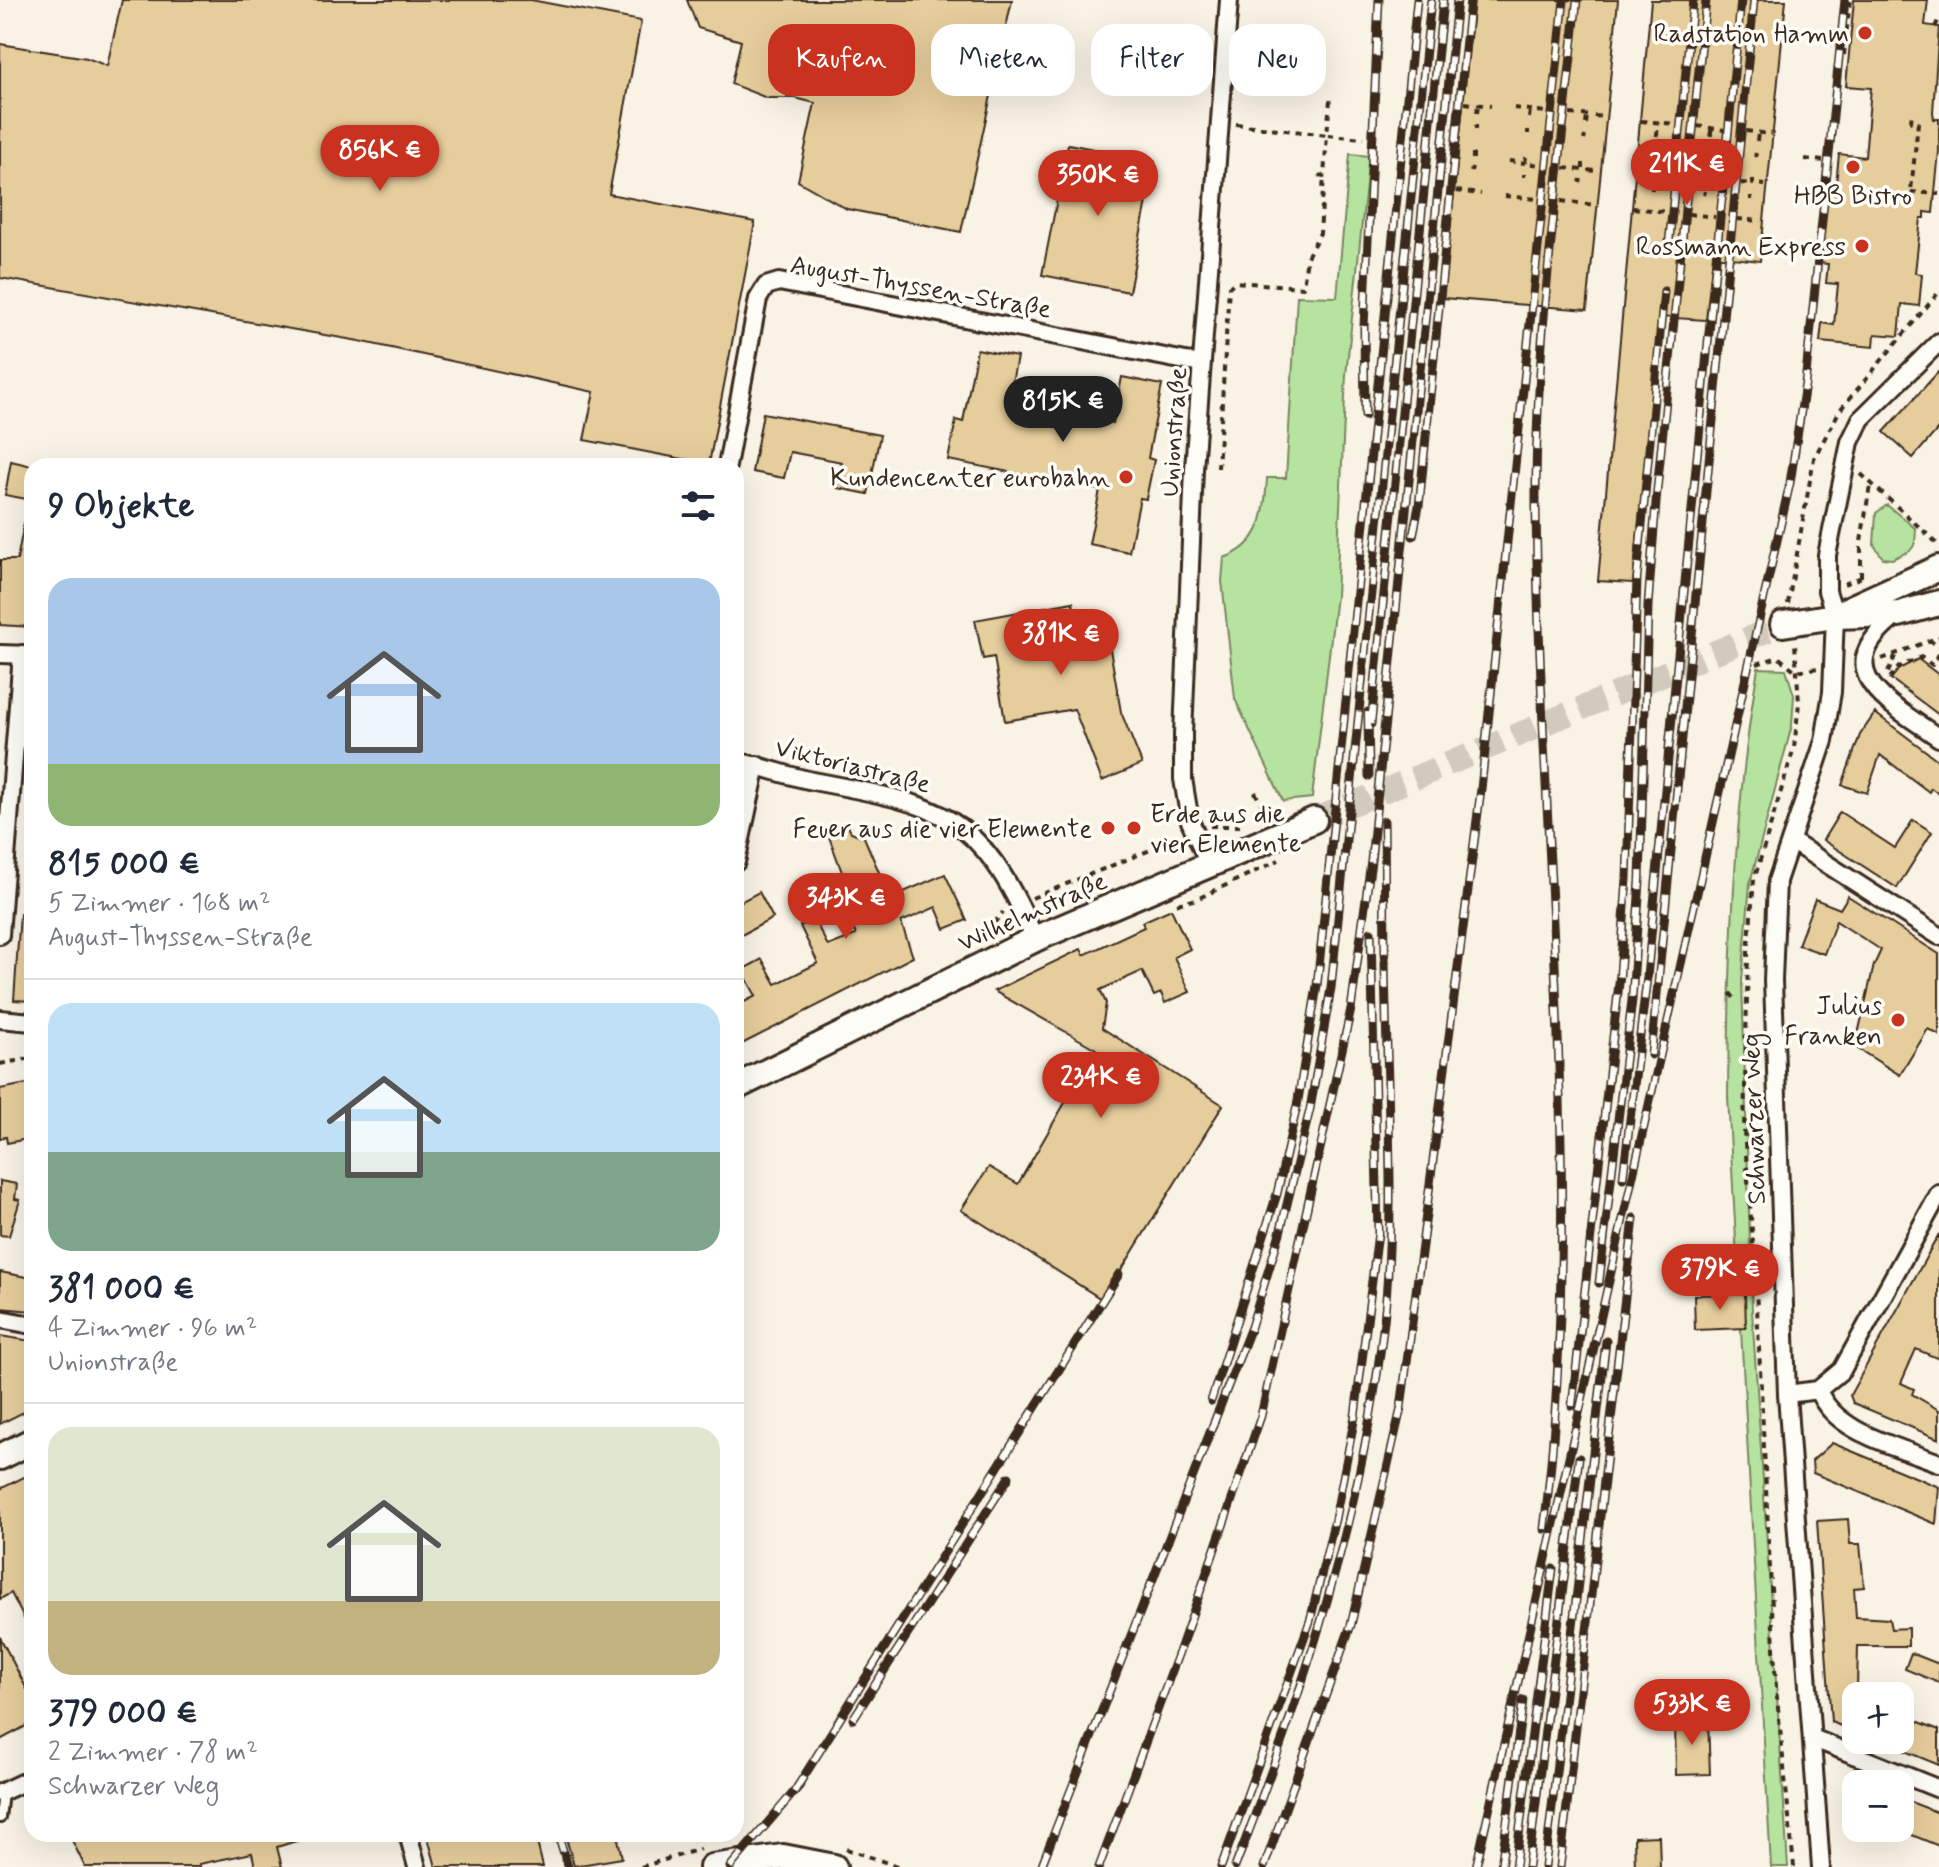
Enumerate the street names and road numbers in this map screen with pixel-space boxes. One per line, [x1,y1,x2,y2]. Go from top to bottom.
street label: August-Thyssen-Straße [787,248,1054,328]
street label: Unionstraße [1153,366,1197,498]
street label: Viktoriastraße [771,731,934,803]
street label: Wilhelmstraße [953,865,1113,961]
street label: Schwarzer Weg [1735,1033,1777,1205]

